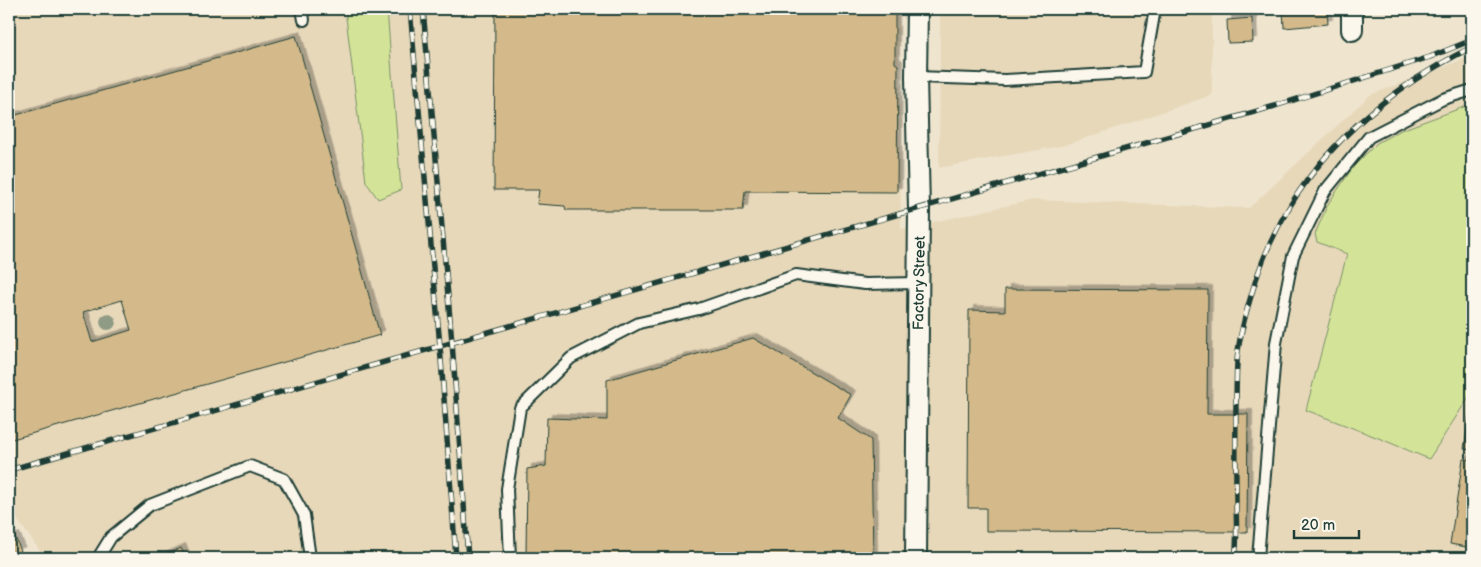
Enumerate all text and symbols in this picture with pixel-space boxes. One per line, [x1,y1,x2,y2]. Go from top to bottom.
street label: Factory Street [909,235,930,330]
scale bar [1294,507,1358,539]
text: 20 m [1301,516,1335,535]

